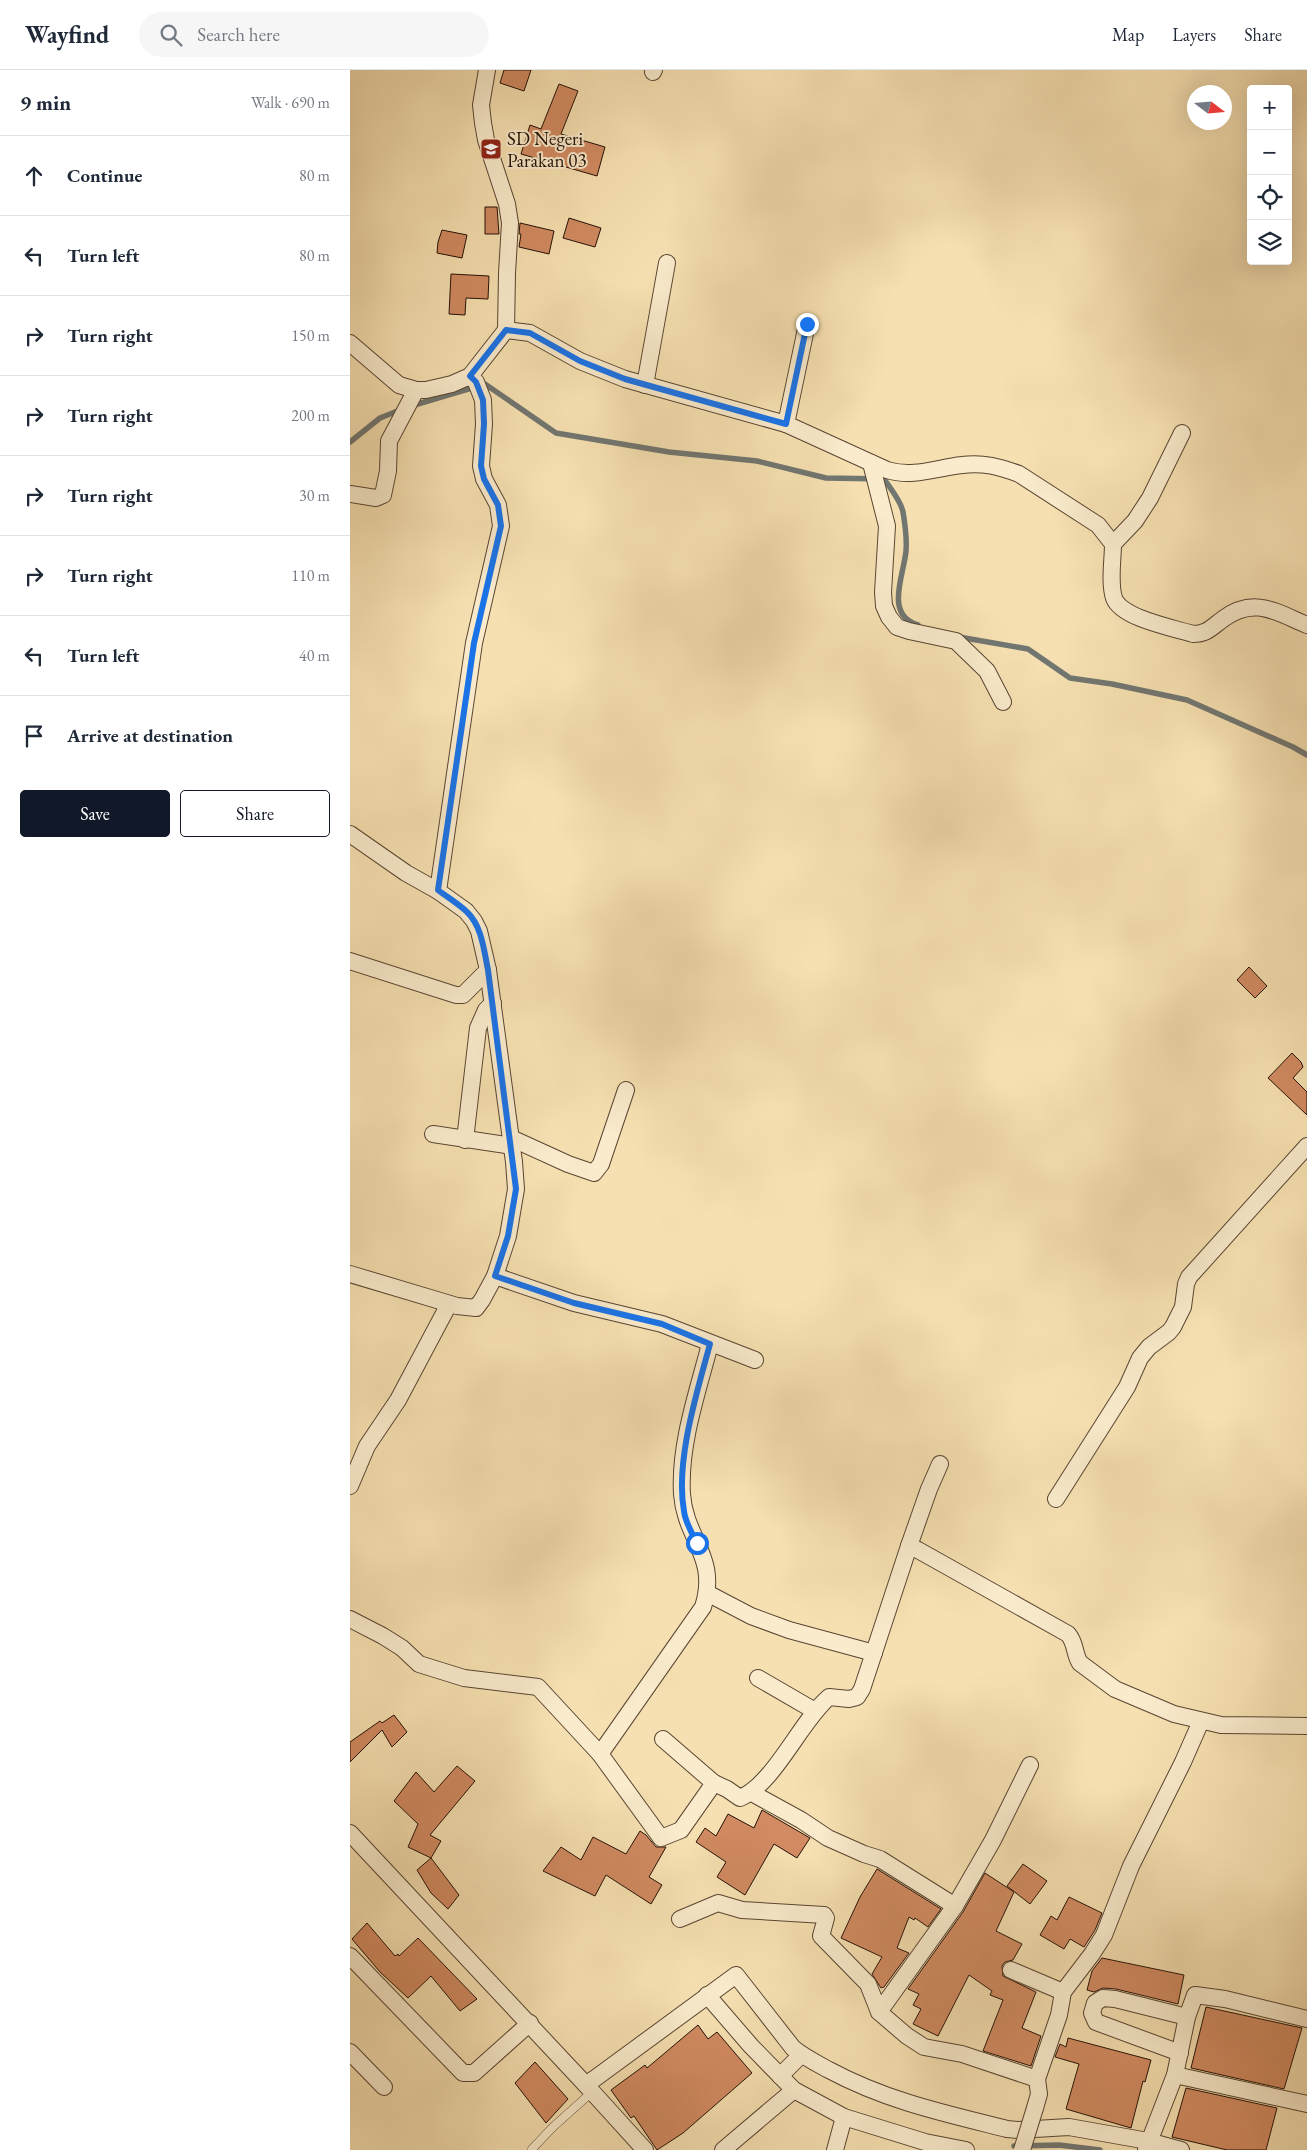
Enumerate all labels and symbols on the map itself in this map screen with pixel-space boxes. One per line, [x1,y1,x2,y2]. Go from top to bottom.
north arrow [1187,85,1232,130]
place label: SD Negeri Parakan 03 [507,126,587,173]
school or university icon: SD Negeri Parakan 03 [479,137,503,161]
route end [796,313,819,336]
route start [686,1532,709,1555]

